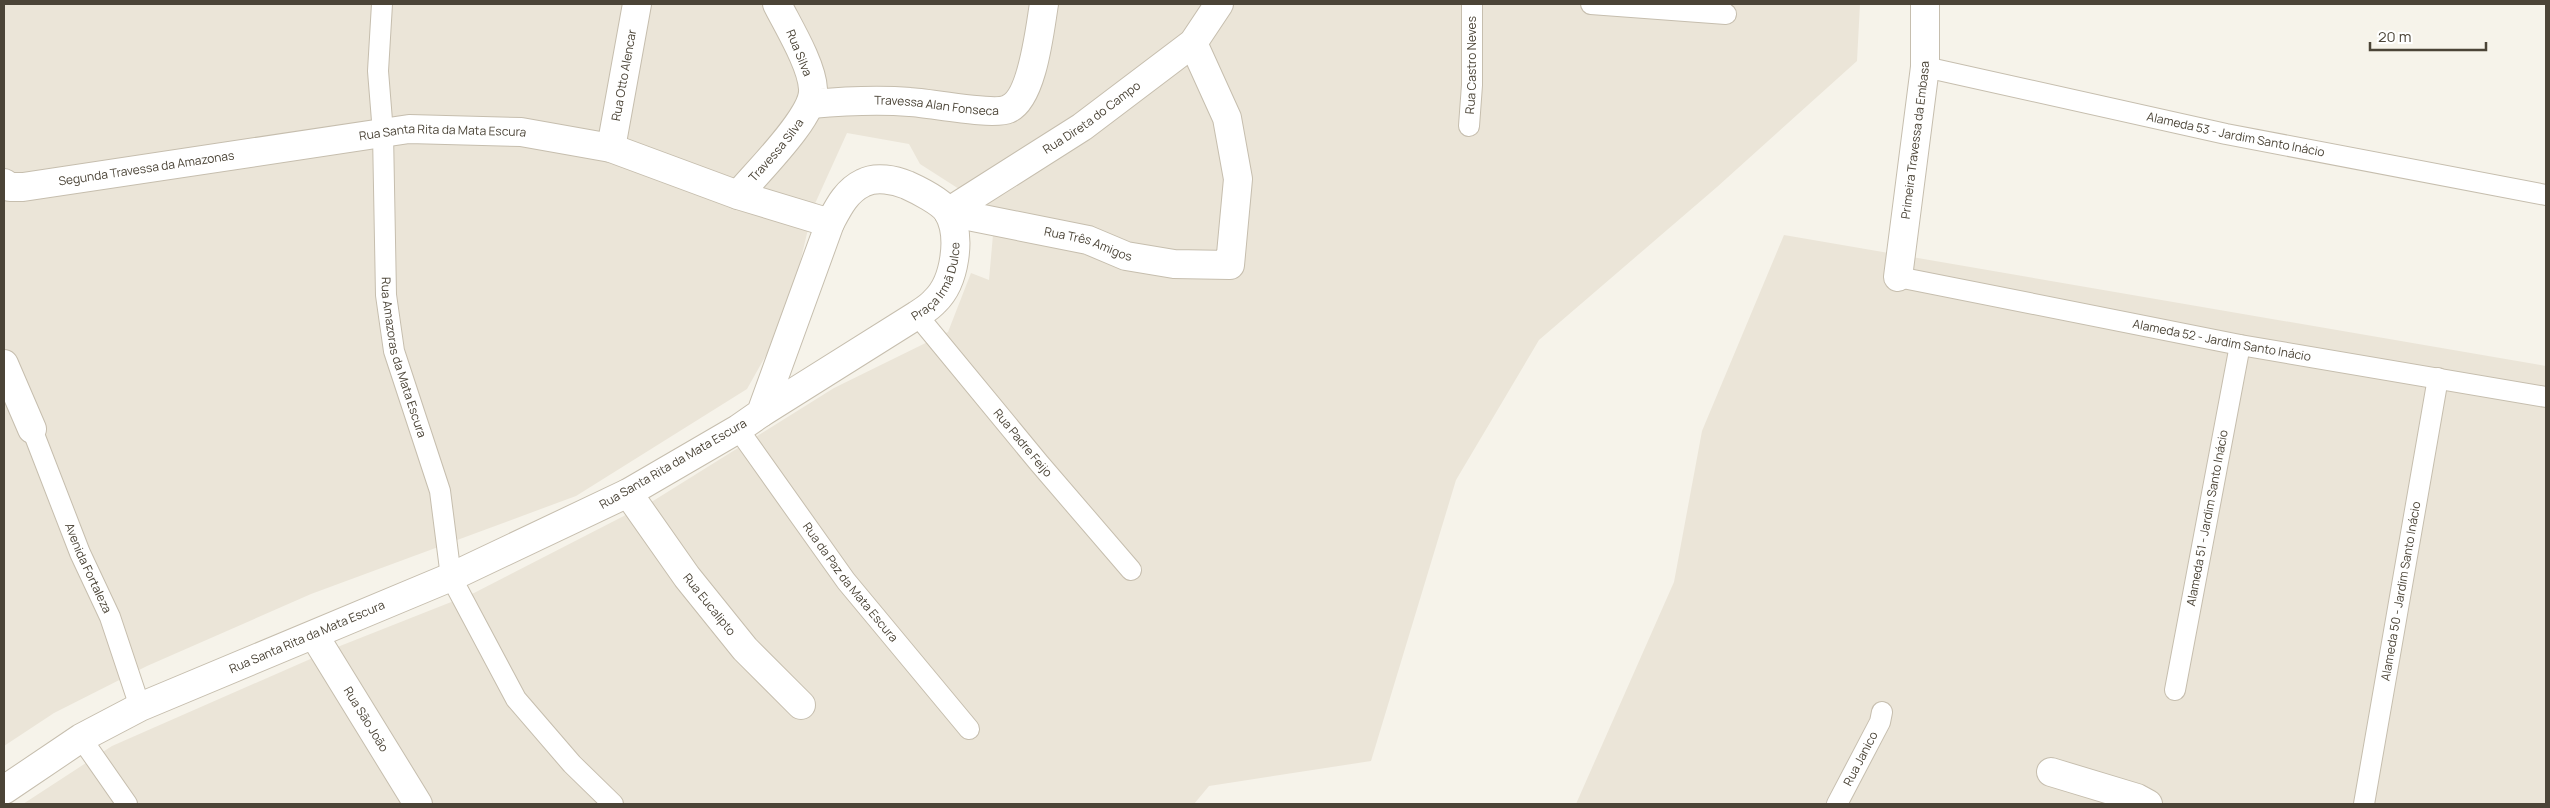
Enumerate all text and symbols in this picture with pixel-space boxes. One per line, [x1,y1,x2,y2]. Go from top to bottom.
street label: Rua Castro Neves [1461,16,1480,115]
scale bar [2370,20,2486,52]
text: 20 m [2378,26,2411,47]
street label: Rua Otto Alencar [607,27,640,122]
street label: Rua Silva [782,27,817,79]
street label: Primeira Travessa da Embasa [1897,61,1933,220]
street label: Rua Direta do Campo [1039,77,1144,158]
street label: Travessa Alan Fonseca [874,92,999,119]
street label: Alameda 53 - Jardim Santo Inácio [2145,108,2326,161]
street label: Travessa Silva [745,115,807,185]
street label: Rua Santa Rita da Mata Escura [358,120,528,144]
street label: Segunda Travessa da Amazonas [57,146,235,190]
street label: Rua Três Amigos [1043,222,1133,265]
street label: Praça Irmã Dulce [908,242,963,324]
street label: Rua Amazoras da Mata Escura [378,277,431,440]
street label: Alameda 52 - Jardim Santo Inácio [2131,315,2312,365]
street label: Rua Padre Feijo [990,405,1056,481]
street label: Rua Santa Rita da Mata Escura [596,414,750,513]
street label: Alameda 51 - Jardim Santo Inácio [2182,428,2232,608]
street label: Alameda 50 - Jardim Santo Inácio [2377,500,2424,682]
street label: Rua da Paz da Mata Escura [799,519,902,645]
street label: Avenida Fortaleza [61,520,116,616]
street label: Rua Eucalipto [679,569,740,639]
street label: Rua Santa Rita da Mata Escura [226,596,387,677]
street label: Rua São João [340,683,393,755]
street label: Rua Janico [1839,728,1882,789]

